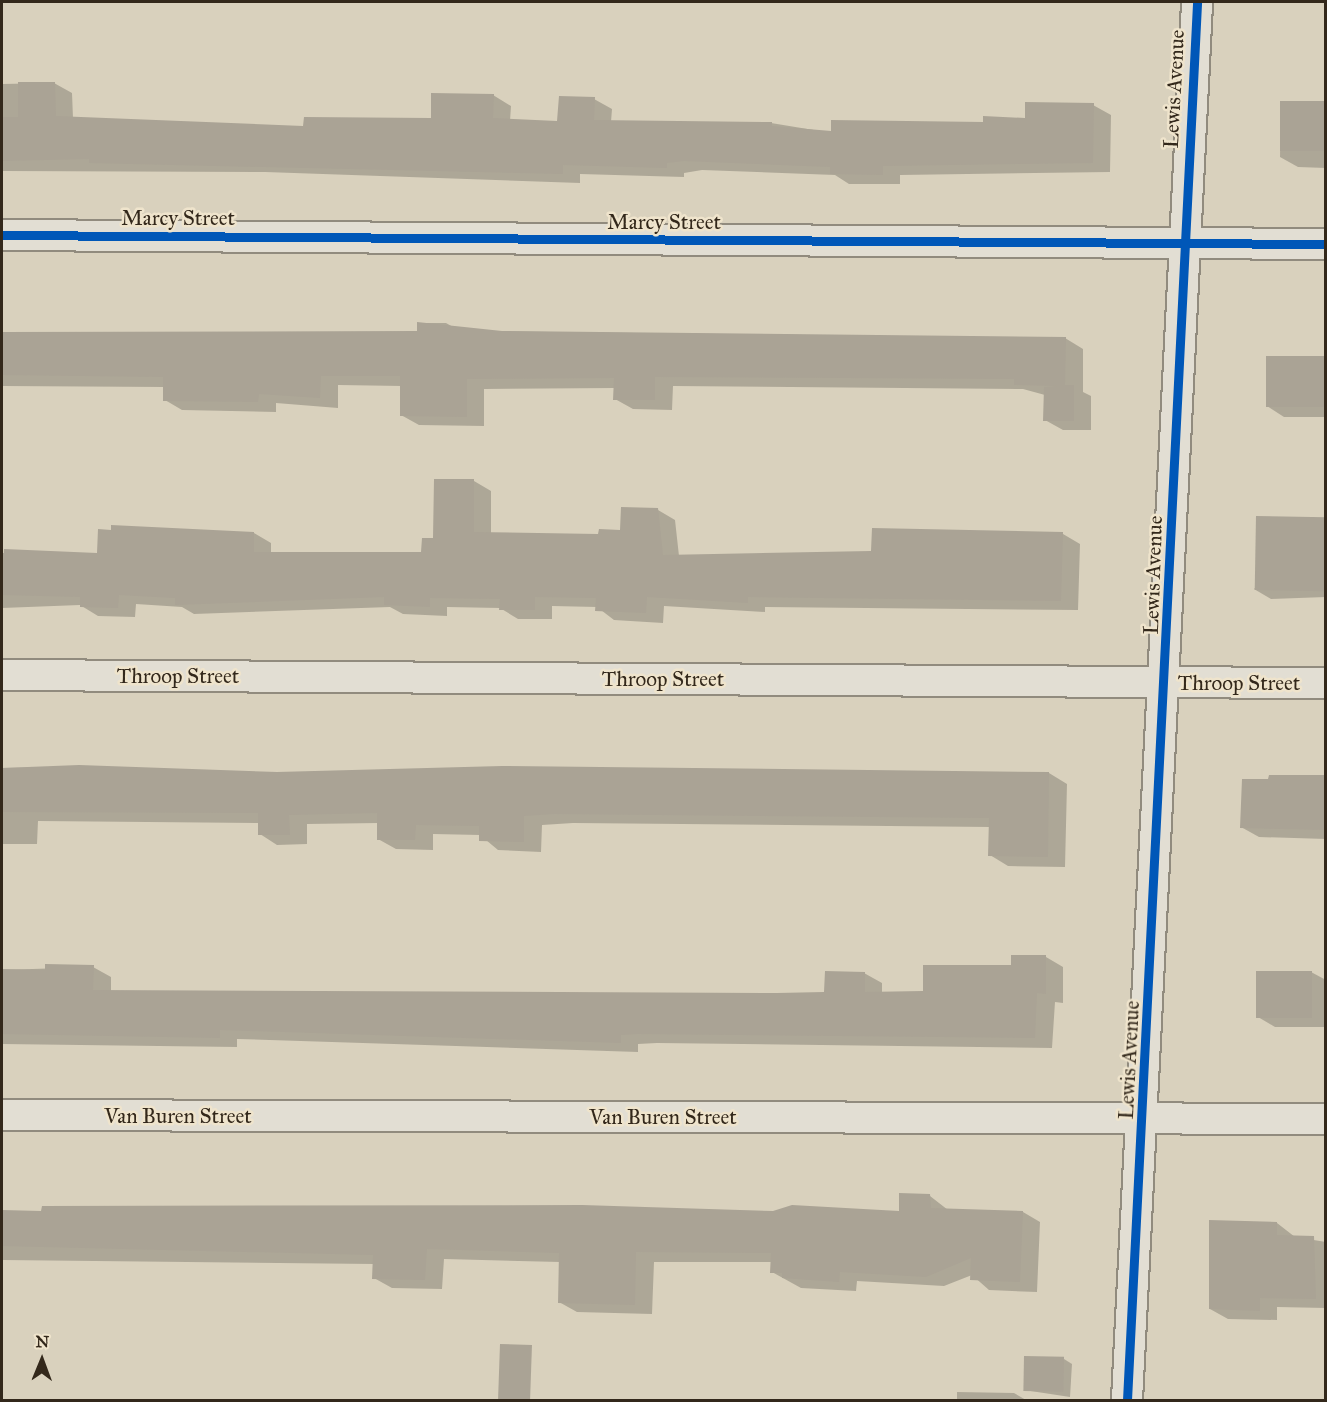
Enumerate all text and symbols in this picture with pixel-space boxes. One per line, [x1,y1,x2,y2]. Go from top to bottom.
street label: Lewis Avenue [1158,29,1190,149]
street label: Marcy Street [121,205,235,231]
street label: Marcy Street [607,209,721,235]
street label: Lewis Avenue [1138,515,1168,635]
street label: Throop Street [117,663,239,689]
street label: Throop Street [602,666,724,692]
street label: Throop Street [1178,670,1300,696]
street label: Lewis Avenue [1113,1000,1145,1120]
street label: Van Buren Street [104,1103,252,1129]
street label: Van Buren Street [589,1104,737,1130]
north arrow [12,1330,72,1390]
text: N [35,1332,49,1351]

